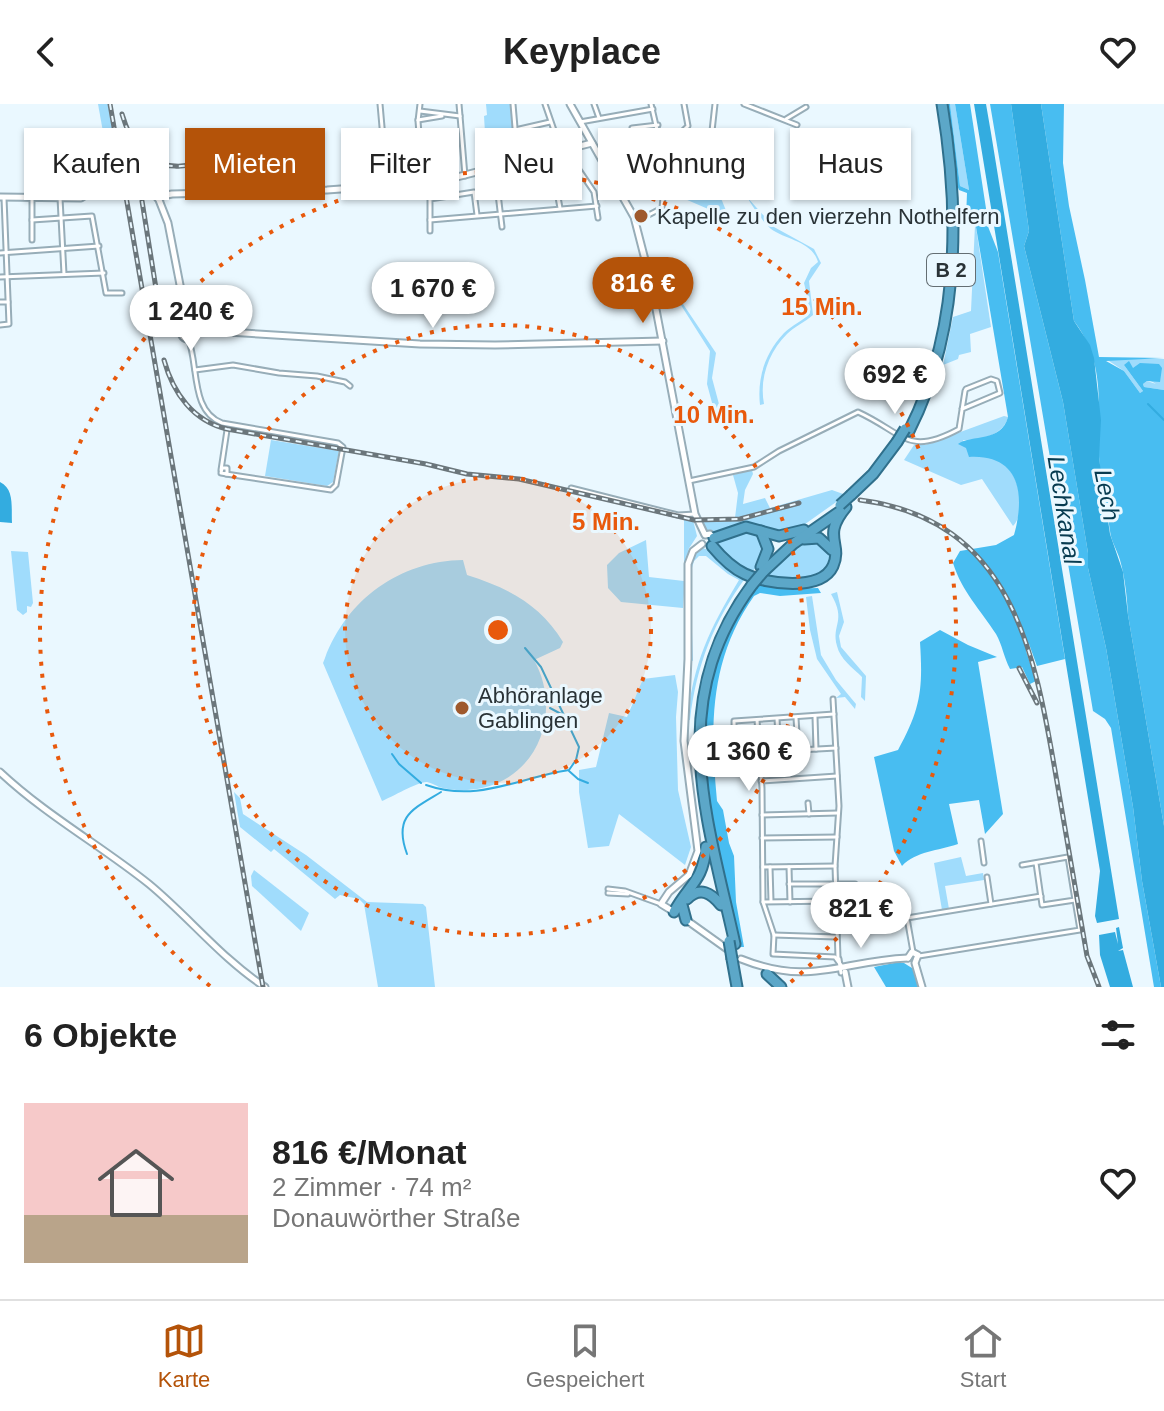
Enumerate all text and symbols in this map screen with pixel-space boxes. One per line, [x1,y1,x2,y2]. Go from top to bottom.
icon: back [24,30,68,74]
icon: heart [1096,30,1140,74]
text: Keyplace [503,31,661,72]
chip: Kaufen [24,128,169,200]
chip: Mieten [185,128,325,200]
chip: Filter [341,128,459,200]
chip: Neu [475,128,582,200]
chip: Wohnung [598,128,774,200]
chip: Haus [790,128,911,200]
place label: Kapelle zu den vierzehn Nothelfern [657,204,999,229]
marker: Kapelle zu den vierzehn Nothelfern [632,207,650,225]
road number: B 2 [927,254,975,286]
pin: 816 € [587,257,699,325]
pin: 1 670 € [359,262,507,330]
text: 816 € [610,268,676,298]
text: 1 670 € [390,273,476,303]
pin: 1 240 € [117,285,265,353]
text: 15 Min. [781,293,863,320]
text: 1 240 € [148,296,234,326]
pin: 692 € [839,348,951,416]
text: 692 € [862,359,928,389]
text: 10 Min. [673,401,755,428]
water label: Lechkanal [1043,454,1086,567]
water label: Lech [1089,467,1126,523]
text: 5 Min. [572,508,640,535]
centre of rings [484,616,512,644]
place label: Abhöranlage Gablingen [478,683,603,733]
marker: Abhöranlage Gablingen [453,699,471,717]
pin: 1 360 € [675,725,823,793]
text: 1 360 € [706,736,792,766]
pin: 821 € [805,882,917,950]
text: 821 € [828,893,894,923]
icon: filters [1096,1013,1140,1057]
text: 6 Objekte [24,1016,177,1054]
text: 816 €/Monat [272,1133,467,1171]
icon: home [88,1135,184,1231]
icon: heart [1096,1161,1140,1205]
text: 2 Zimmer · 74 m² [272,1172,471,1202]
text: Donauwörther Straße [272,1203,521,1233]
tab: Karte [158,1319,210,1393]
tab: Gespeichert [526,1319,644,1393]
tab: Start [960,1319,1006,1393]

